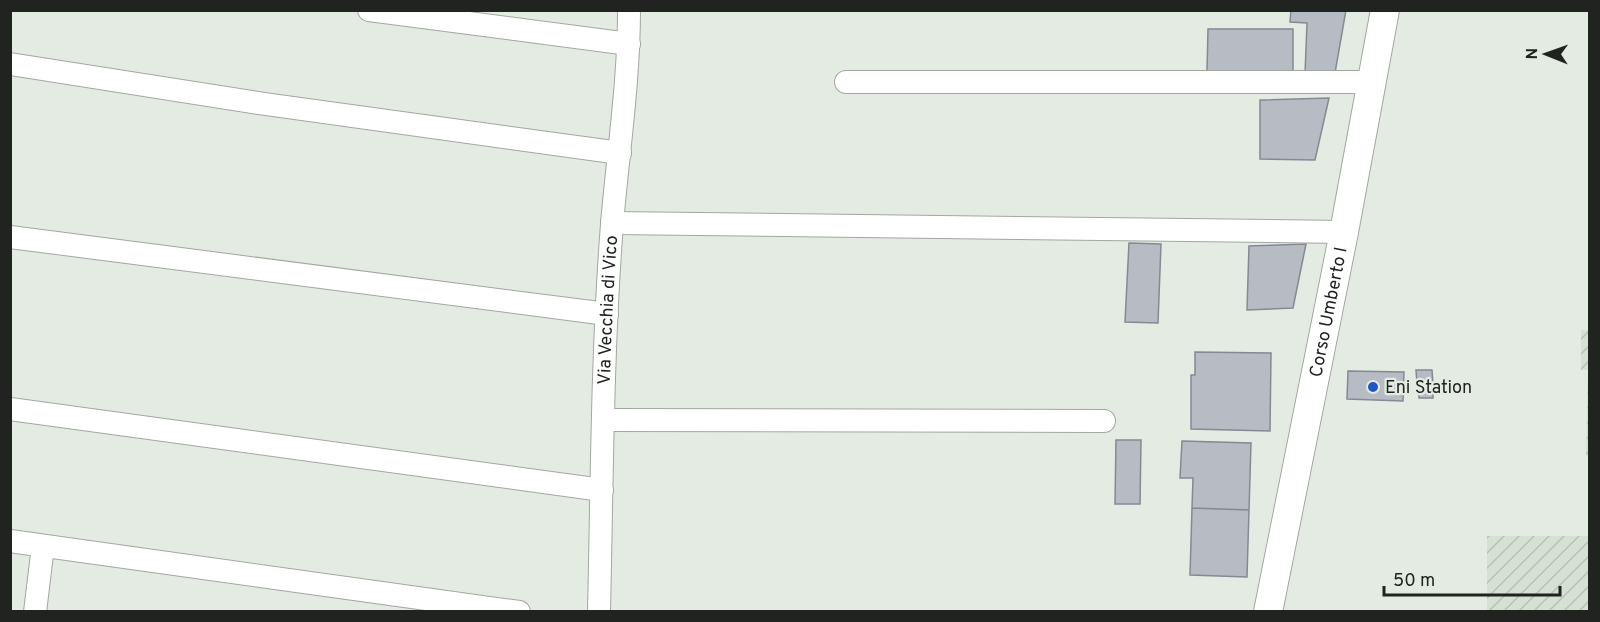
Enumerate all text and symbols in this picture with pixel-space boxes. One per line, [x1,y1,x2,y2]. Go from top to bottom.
north arrow [1516,24,1576,84]
text: N [1523,48,1543,60]
street label: Via Vecchia di Vico [594,235,624,385]
street label: Corso Umberto I [1305,245,1354,379]
place label: Eni Station [1385,377,1472,400]
marker: Eni Station [1366,380,1380,394]
scale bar [1384,559,1560,597]
text: 50 m [1393,570,1435,593]

